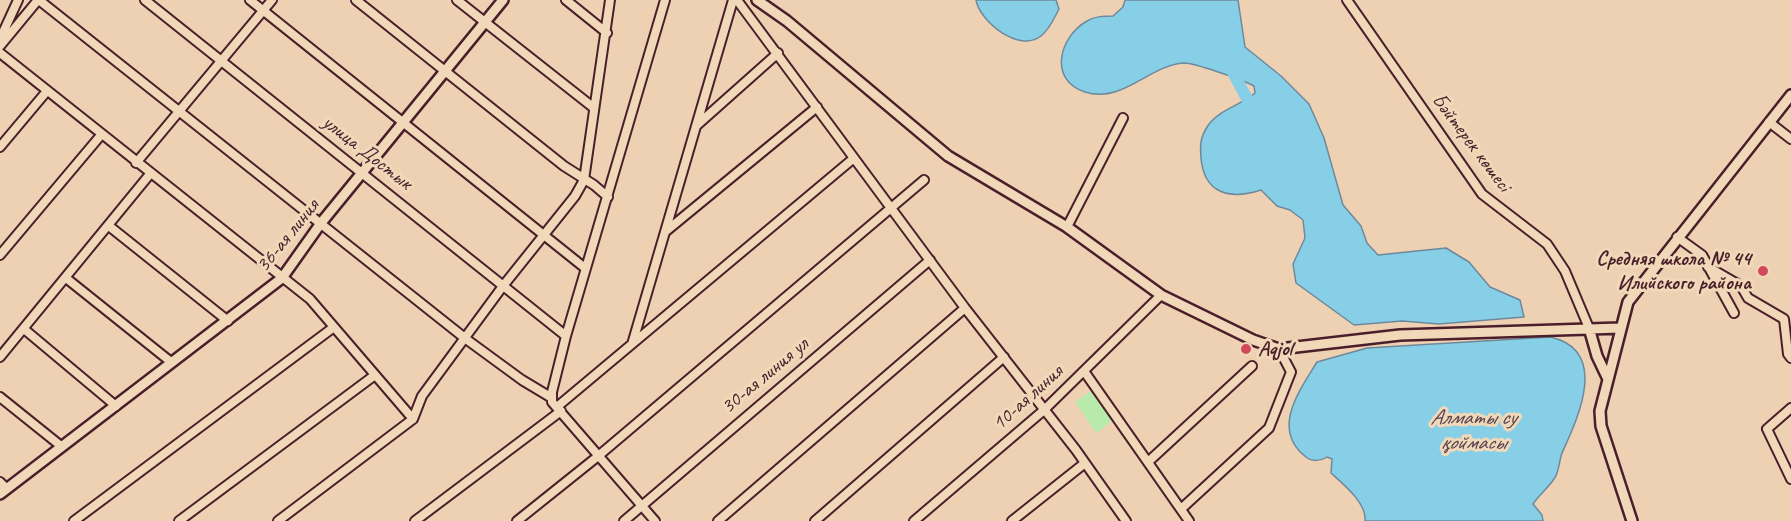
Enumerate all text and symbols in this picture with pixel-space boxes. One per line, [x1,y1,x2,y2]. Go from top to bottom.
street label: Бәйтерек көшесі [1426,89,1516,197]
street label: улица Достык [317,110,417,196]
street label: 36-ая линия [251,194,325,278]
place label: Средняя школа № 44 Илийского района [1596,246,1751,296]
marker: Средняя школа № 44 Илийского района [1756,264,1770,278]
street label: 30-ая линия ул [716,332,814,420]
place label: Aqjol [1258,336,1292,362]
marker: Aqjol [1239,342,1253,356]
street label: 10-ая линия [987,360,1069,436]
water label: Алматы су қоймасы [1430,405,1516,457]

